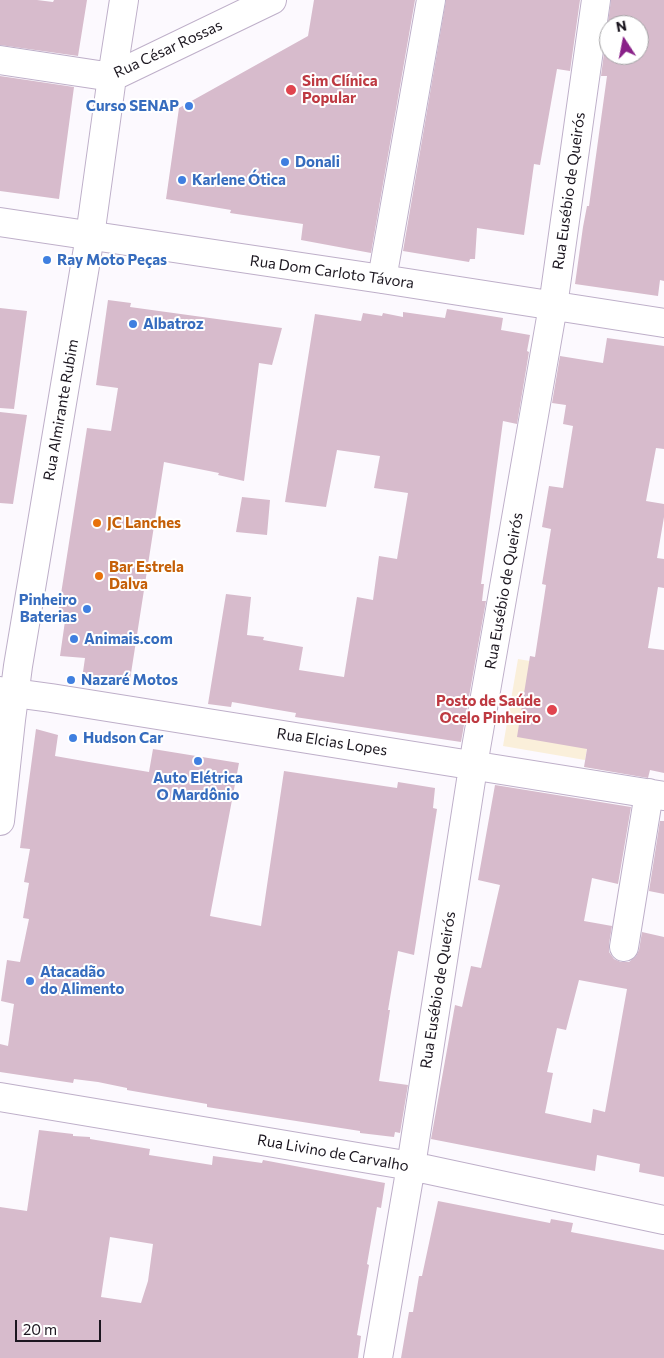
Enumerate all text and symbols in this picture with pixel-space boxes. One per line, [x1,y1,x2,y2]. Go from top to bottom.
north arrow [599,15,649,65]
street label: Rua César Rossas [111,16,225,82]
text: N [614,16,628,35]
place label: Sim Clínica Popular [302,72,378,107]
marker: Sim Clínica Popular [284,83,298,97]
place label: Curso SENAP [86,97,179,115]
marker: Curso SENAP [183,100,195,112]
street label: Rua Eusébio de Queirós [549,111,589,271]
place label: Donali [295,153,340,171]
marker: Donali [279,156,291,168]
place label: Karlene Ótica [192,171,286,189]
marker: Karlene Ótica [176,174,188,186]
place label: Ray Moto Peças [57,251,167,269]
street label: Rua Dom Carloto Távora [249,252,415,292]
marker: Ray Moto Peças [41,254,53,266]
place label: Albatroz [143,315,204,333]
marker: Albatroz [127,318,139,330]
street label: Rua Almirante Rubim [40,338,82,482]
street label: Rua Eusébio de Queirós [481,511,527,671]
place label: JC Lanches [107,514,181,532]
marker: JC Lanches [91,517,103,529]
place label: Bar Estrela Dalva [109,558,184,593]
marker: Bar Estrela Dalva [93,570,105,582]
place label: Pinheiro Baterias [19,591,77,626]
marker: Pinheiro Baterias [81,603,93,615]
place label: Animais.com [84,630,173,648]
marker: Animais.com [68,633,80,645]
place label: Nazaré Motos [81,671,178,689]
marker: Nazaré Motos [65,674,77,686]
place label: Posto de Saúde Ocelo Pinheiro [436,692,541,727]
marker: Posto de Saúde Ocelo Pinheiro [545,703,559,717]
street label: Rua Elcias Lopes [275,724,389,760]
place label: Hudson Car [83,729,163,747]
marker: Hudson Car [67,732,79,744]
marker: Auto Elétrica O Mardônio [192,755,204,767]
place label: Auto Elétrica O Mardônio [153,769,243,804]
street label: Rua Eusébio de Queirós [417,910,459,1070]
place label: Atacadão do Alimento [40,963,125,998]
marker: Atacadão do Alimento [24,975,36,987]
street label: Rua Livino de Carvalho [256,1131,410,1175]
scale bar [18,1310,104,1342]
text: 20 m [23,1320,57,1338]

